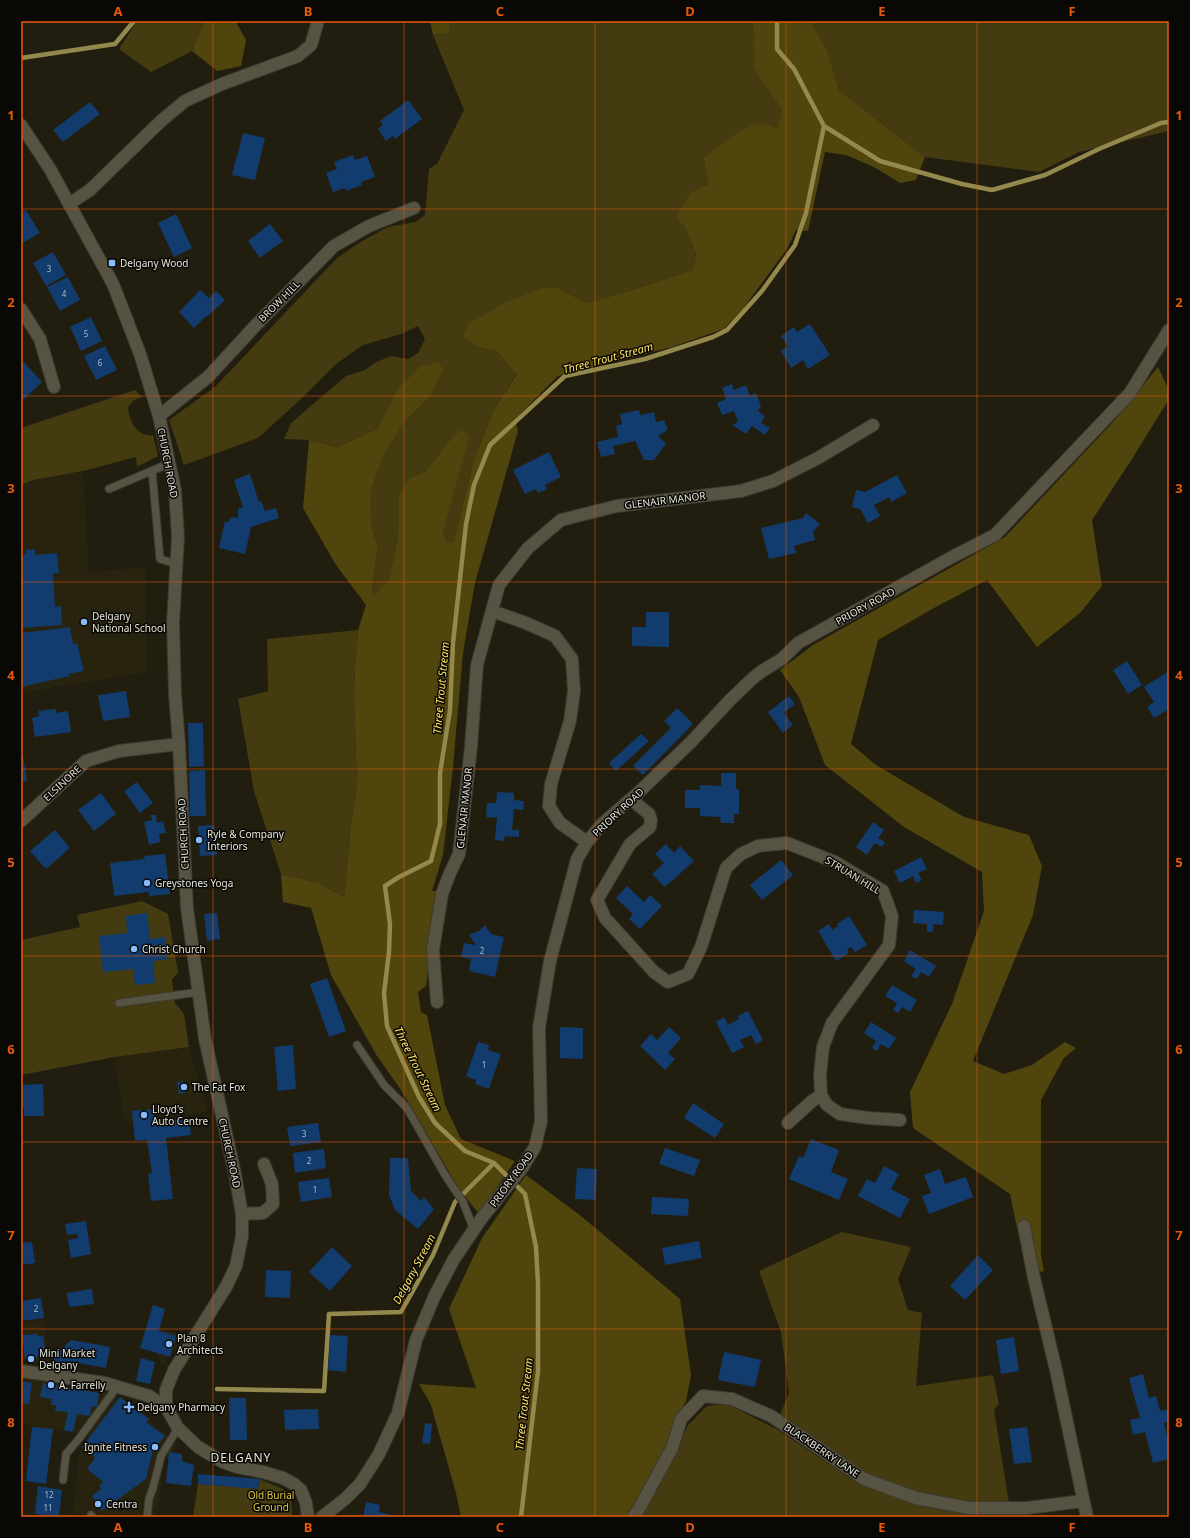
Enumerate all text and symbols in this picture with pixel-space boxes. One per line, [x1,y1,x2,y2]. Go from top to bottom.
text: A [114,2,123,20]
text: B [304,2,312,20]
text: C [496,2,504,20]
text: D [685,2,695,20]
text: E [878,2,886,20]
text: F [1068,2,1076,20]
text: 1 [7,106,15,124]
text: 1 [1175,106,1183,124]
place label: Delgany Wood [120,256,189,270]
marker: Delgany Wood [107,258,117,268]
house number: 3 [47,263,52,274]
street label: BROW HILL [255,277,303,325]
house number: 4 [62,288,67,299]
text: 2 [7,293,15,311]
text: 2 [1175,293,1183,311]
house number: 5 [84,328,89,339]
water label: Three Trout Stream [561,338,655,377]
house number: 6 [98,357,103,368]
street label: CHURCH ROAD [154,427,182,499]
text: 3 [7,479,15,497]
text: 3 [1175,479,1183,497]
street label: GLENAIR MANOR [624,488,707,512]
street label: PRIORY ROAD [833,584,897,628]
place label: Delgany National School [92,609,166,635]
marker: Delgany National School [79,617,89,627]
water label: Three Trout Stream [429,641,452,735]
text: 4 [7,666,15,684]
text: 4 [1175,666,1183,684]
street label: ELSINORE [40,762,84,804]
street label: GLENAIR MANOR [453,766,475,849]
street label: PRIORY ROAD [589,785,647,839]
street label: CHURCH ROAD [174,798,192,870]
place label: Ryle & Company Interiors [207,827,285,853]
marker: Ryle & Company Interiors [194,835,204,845]
text: 5 [7,853,15,871]
street label: STRUAN HILL [823,853,883,897]
text: 5 [1175,853,1183,871]
place label: Greystones Yoga [155,876,233,890]
marker: Greystones Yoga [142,878,152,888]
place label: Christ Church [142,942,206,956]
marker: Christ Church [129,944,139,954]
house number: 2 [480,945,485,956]
water label: Three Trout Stream [391,1024,446,1114]
text: 6 [7,1040,15,1058]
text: 6 [1175,1040,1183,1058]
house number: 1 [482,1059,486,1070]
place label: The Fat Fox [192,1080,246,1094]
marker: The Fat Fox [179,1082,189,1092]
place label: Lloyd's Auto Centre [152,1102,209,1128]
marker: Lloyd's Auto Centre [139,1110,149,1120]
street label: CHURCH ROAD [216,1117,244,1189]
house number: 3 [302,1128,307,1139]
street label: PRIORY ROAD [486,1148,536,1210]
house number: 2 [307,1155,312,1166]
house number: 1 [313,1184,317,1195]
text: 7 [7,1226,15,1244]
text: 7 [1175,1226,1183,1244]
water label: Delgany Stream [389,1231,439,1306]
house number: 2 [34,1303,39,1314]
place label: Plan 8 Architects [177,1331,224,1357]
marker: Plan 8 Architects [164,1339,174,1349]
place label: Mini Market Delgany [39,1346,96,1372]
marker: Mini Market Delgany [26,1354,36,1364]
water label: Three Trout Stream [511,1357,536,1451]
place label: A. Farrelly [59,1378,106,1392]
marker: A. Farrelly [46,1380,56,1390]
place label: Delgany Pharmacy [137,1400,226,1414]
marker: Delgany Pharmacy [124,1402,134,1412]
text: 8 [7,1413,15,1431]
text: 8 [1175,1413,1183,1431]
street label: BLACKBERRY LANE [782,1420,862,1480]
place label: Ignite Fitness [84,1440,147,1454]
marker: Ignite Fitness [150,1442,160,1452]
district label: DELGANY [211,1449,271,1466]
park label: Old Burial Ground [248,1488,294,1514]
house number: 12 [44,1489,54,1500]
place label: Centra [106,1497,137,1511]
marker: Centra [93,1499,103,1509]
house number: 11 [43,1502,53,1513]
text: A [114,1518,123,1536]
text: B [304,1518,312,1536]
text: C [496,1518,504,1536]
text: D [685,1518,695,1536]
text: E [878,1518,886,1536]
text: F [1068,1518,1076,1536]

